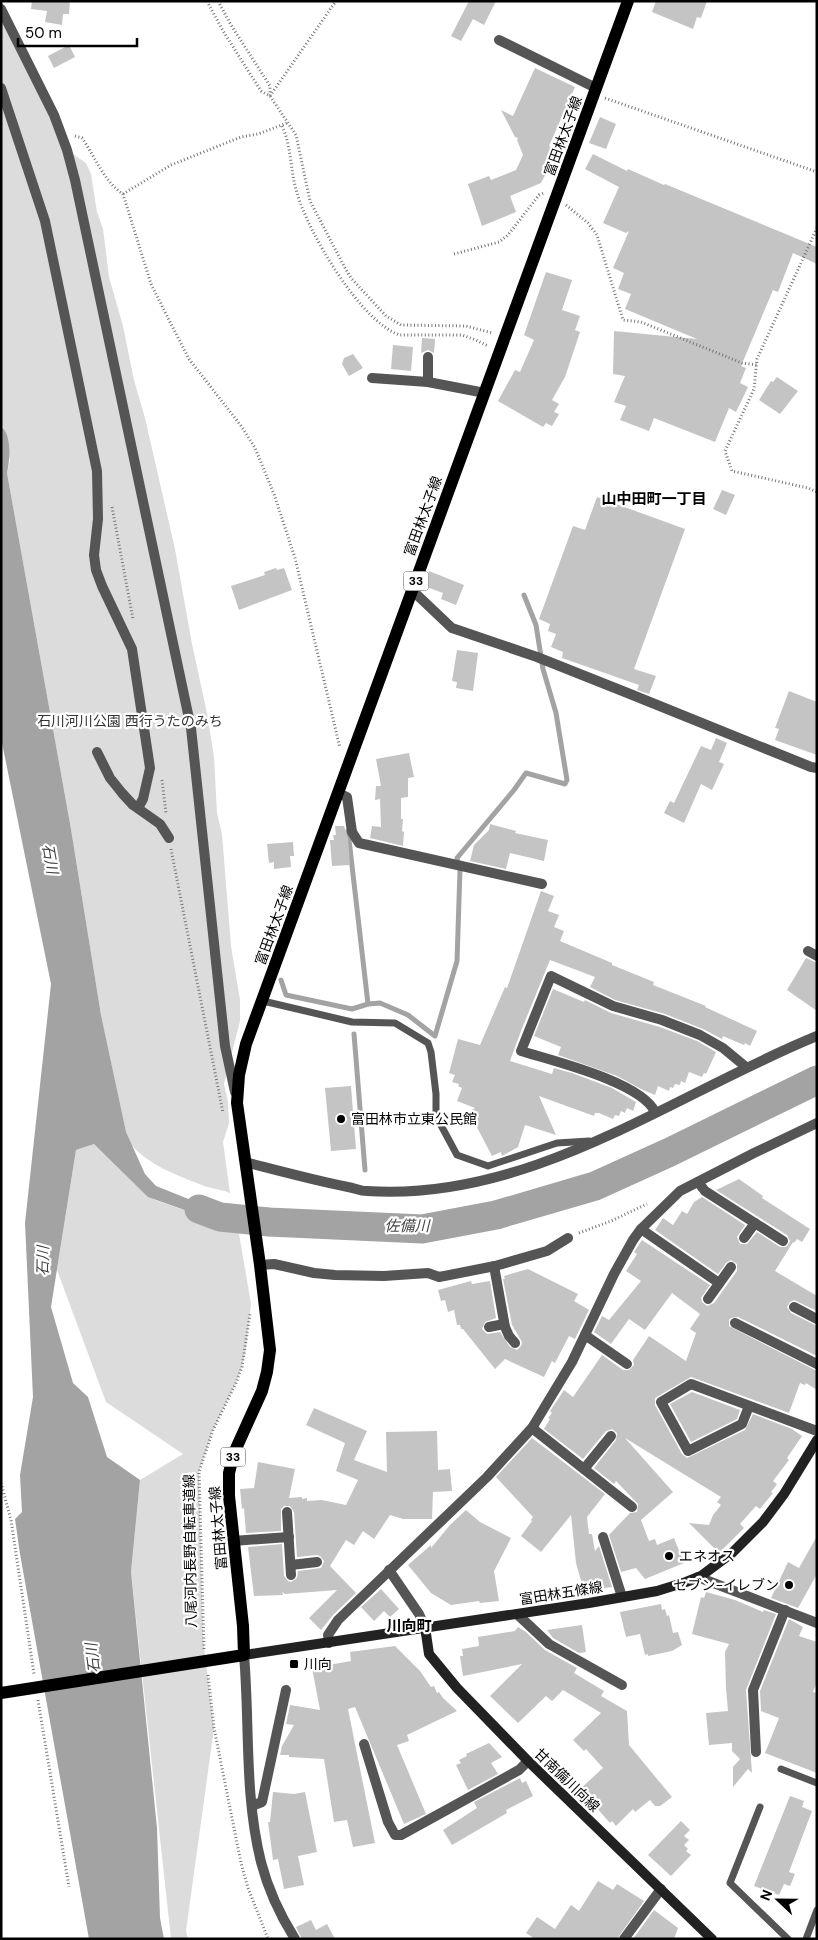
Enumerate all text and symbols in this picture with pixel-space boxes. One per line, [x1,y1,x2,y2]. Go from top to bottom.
scale bar [18,15,136,47]
text: 50 m [25,23,62,43]
street label: 富田林太子線 [540,93,586,179]
street label: 富田林太子線 [400,473,446,559]
district label: 山中田町一丁目 [601,489,707,509]
road number: 33 [404,572,428,590]
park label: 石川河川公園 西行うたのみち [37,712,223,730]
water label: 石川 [38,842,63,877]
street label: 富田林太子線 [251,882,297,968]
place label: 富田林市立東公民館 [351,1110,477,1128]
marker: 富田林市立東公民館 [335,1113,347,1125]
water label: 佐備川 [384,1216,431,1236]
water label: 石川 [33,1244,53,1276]
road number: 33 [220,1448,246,1466]
street label: 八尾河内長野自転車道線 [180,1474,200,1628]
street label: 富田林太子線 [205,1485,231,1571]
place label: エネオス [679,1547,735,1565]
marker: エネオス [663,1550,675,1562]
place label: セブン-イレブン [673,1576,779,1594]
street label: 富田林五條線 [518,1578,604,1608]
marker: セブン-イレブン [783,1579,795,1591]
district label: 川向町 [386,1616,432,1636]
water label: 石川 [81,1640,105,1674]
place label: 川向 [304,1655,332,1673]
marker: 川向 [288,1658,300,1670]
street label: 甘南備川向線 [531,1744,603,1816]
north arrow [753,1875,803,1925]
text: N [756,1887,776,1903]

